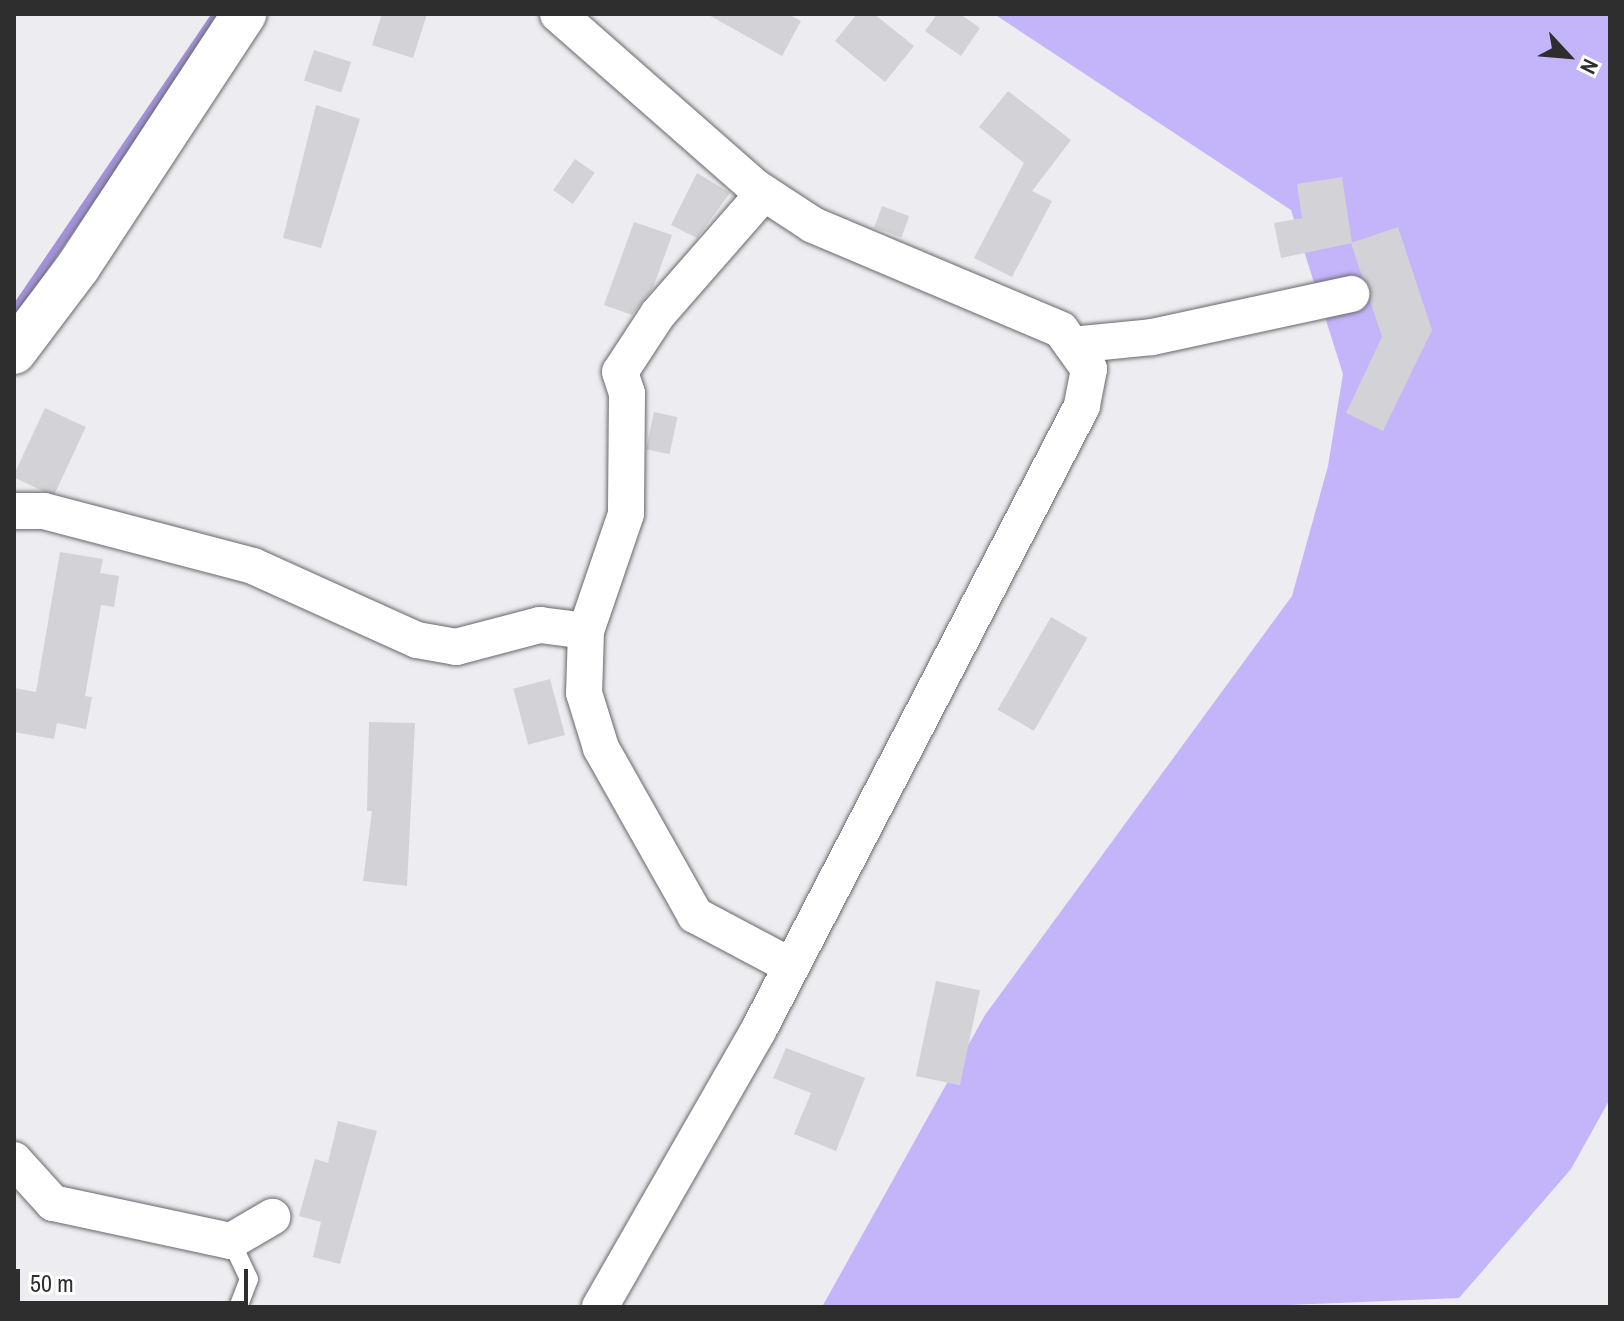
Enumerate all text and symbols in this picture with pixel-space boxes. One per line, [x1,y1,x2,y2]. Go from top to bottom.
north arrow [1528,16,1608,96]
text: N [1573,54,1606,79]
scale bar [20,1253,252,1303]
text: 50 m [30,1267,74,1299]

